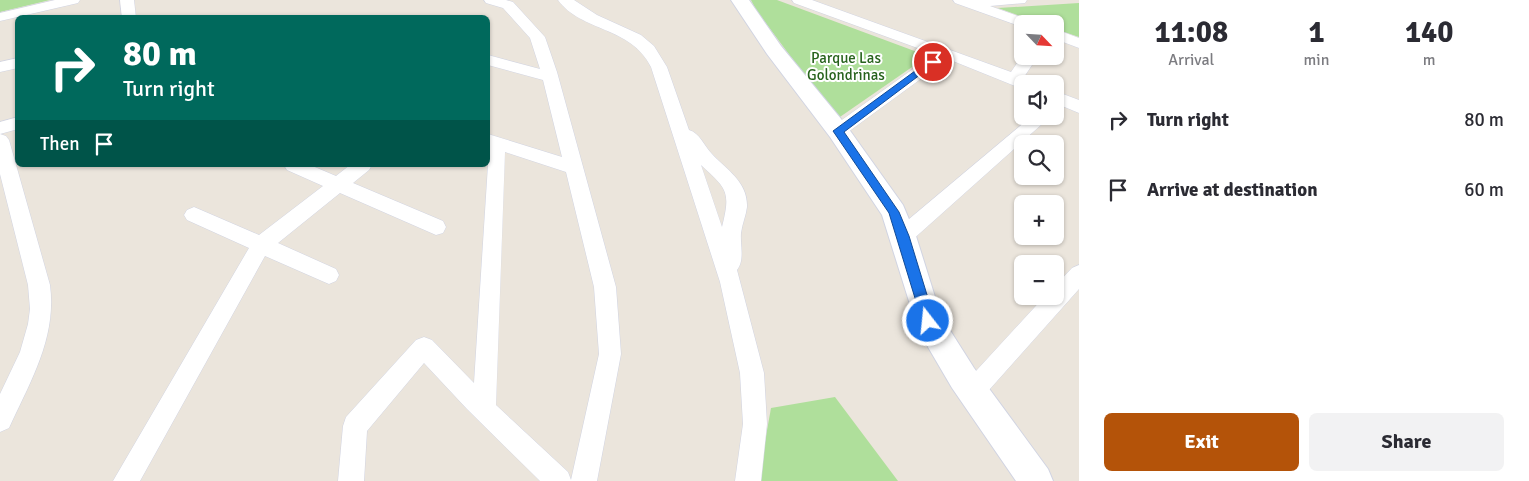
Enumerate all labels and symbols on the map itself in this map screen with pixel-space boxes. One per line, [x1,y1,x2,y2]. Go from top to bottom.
north arrow [1014,15,1064,65]
pin [912,41,954,83]
park label: Parque Las Golondrinas [807,49,885,84]
position arrow [901,294,953,346]

